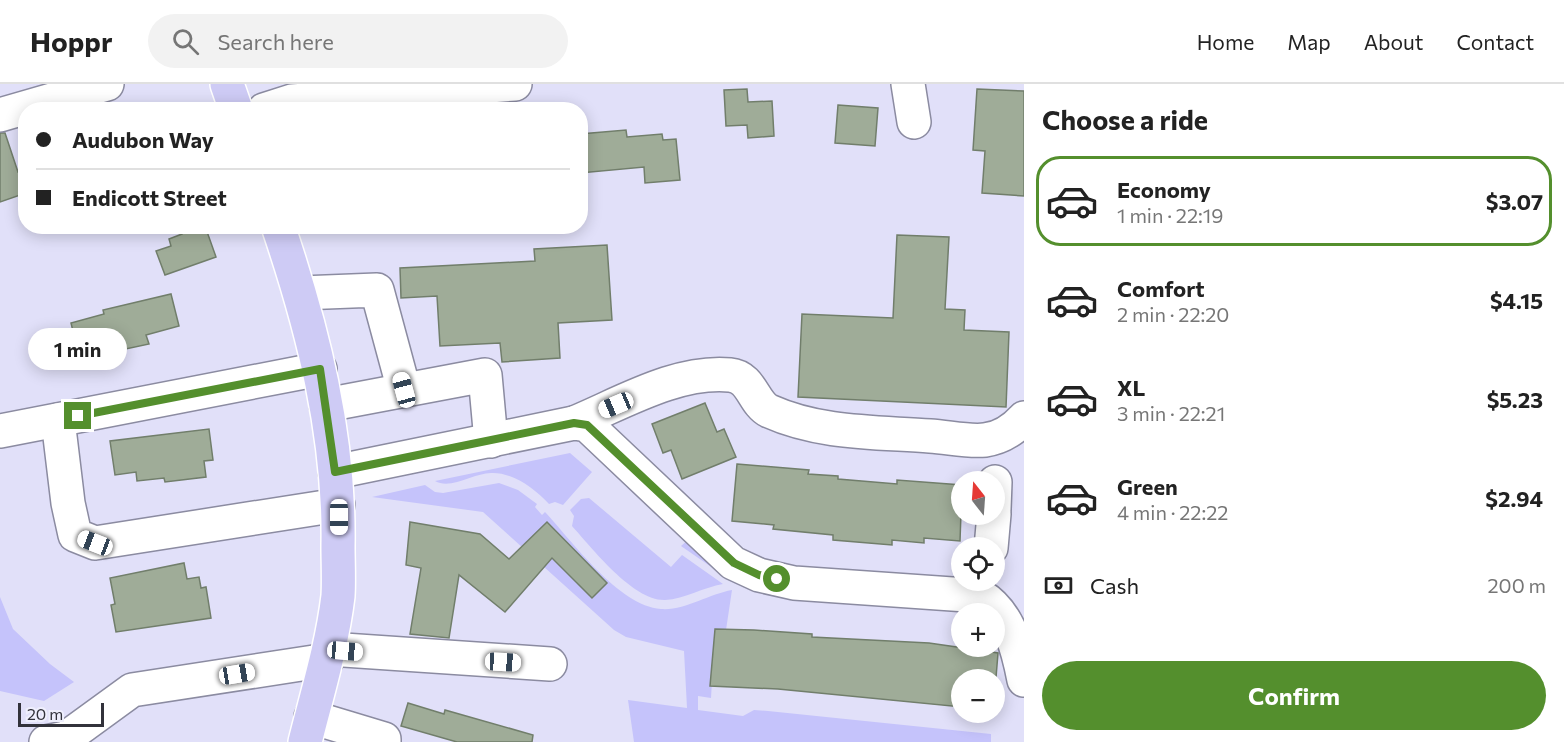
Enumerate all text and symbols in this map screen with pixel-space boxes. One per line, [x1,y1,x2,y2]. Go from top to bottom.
search box [148,14,568,68]
text: Hoppr [30,24,112,58]
icon: search [169,25,202,58]
text: Search here [217,28,334,55]
text: Home [1197,29,1254,54]
text: Map [1287,29,1331,54]
text: About [1364,29,1423,54]
text: Contact [1456,29,1534,54]
text: Choose a ride [1042,103,1208,136]
text: Audubon Way [72,126,214,153]
icon: car [1045,174,1099,228]
text: Economy [1117,176,1211,203]
text: Endicott Street [72,184,227,211]
text: $3.07 [1486,188,1543,215]
text: 1 min · 22:19 [1117,203,1223,227]
icon: car [1045,273,1099,327]
text: Comfort [1117,275,1205,302]
text: $4.15 [1490,287,1543,314]
text: 2 min · 22:20 [1117,302,1229,326]
callout: 1 min [28,329,128,371]
text: 1 min [54,337,101,361]
car [391,370,417,410]
icon: car [1045,372,1099,426]
text: XL [1117,374,1145,401]
text: $5.23 [1487,386,1543,413]
car [596,390,636,420]
text: 3 min · 22:21 [1117,401,1225,425]
route end [64,402,91,429]
north arrow [951,471,1005,525]
map controls [951,471,1005,723]
icon: car [1045,471,1099,525]
text: Green [1117,473,1178,500]
text: $2.94 [1485,485,1543,512]
car [330,499,348,535]
text: 4 min · 22:22 [1117,500,1228,524]
car [75,528,115,558]
button: locate [951,537,1005,591]
route start [763,565,790,592]
icon: cash [1042,569,1075,602]
text: Cash [1090,572,1139,599]
text: 200 m [1488,573,1546,597]
button: + [951,603,1005,657]
car [326,640,364,662]
car [485,652,521,672]
button: Confirm [1042,661,1546,730]
car [218,662,256,686]
button: − [951,669,1005,723]
scale bar [18,700,104,728]
text: 20 m [27,704,63,723]

